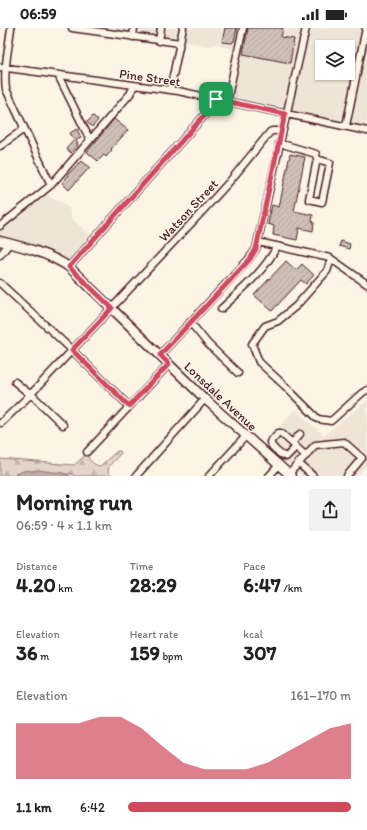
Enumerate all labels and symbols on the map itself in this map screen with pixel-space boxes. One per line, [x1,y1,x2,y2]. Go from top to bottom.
street label: Pine Street [118,66,182,89]
pin [199,82,233,116]
street label: Watson Street [156,176,221,244]
street label: Lonsdale Avenue [181,359,260,434]

